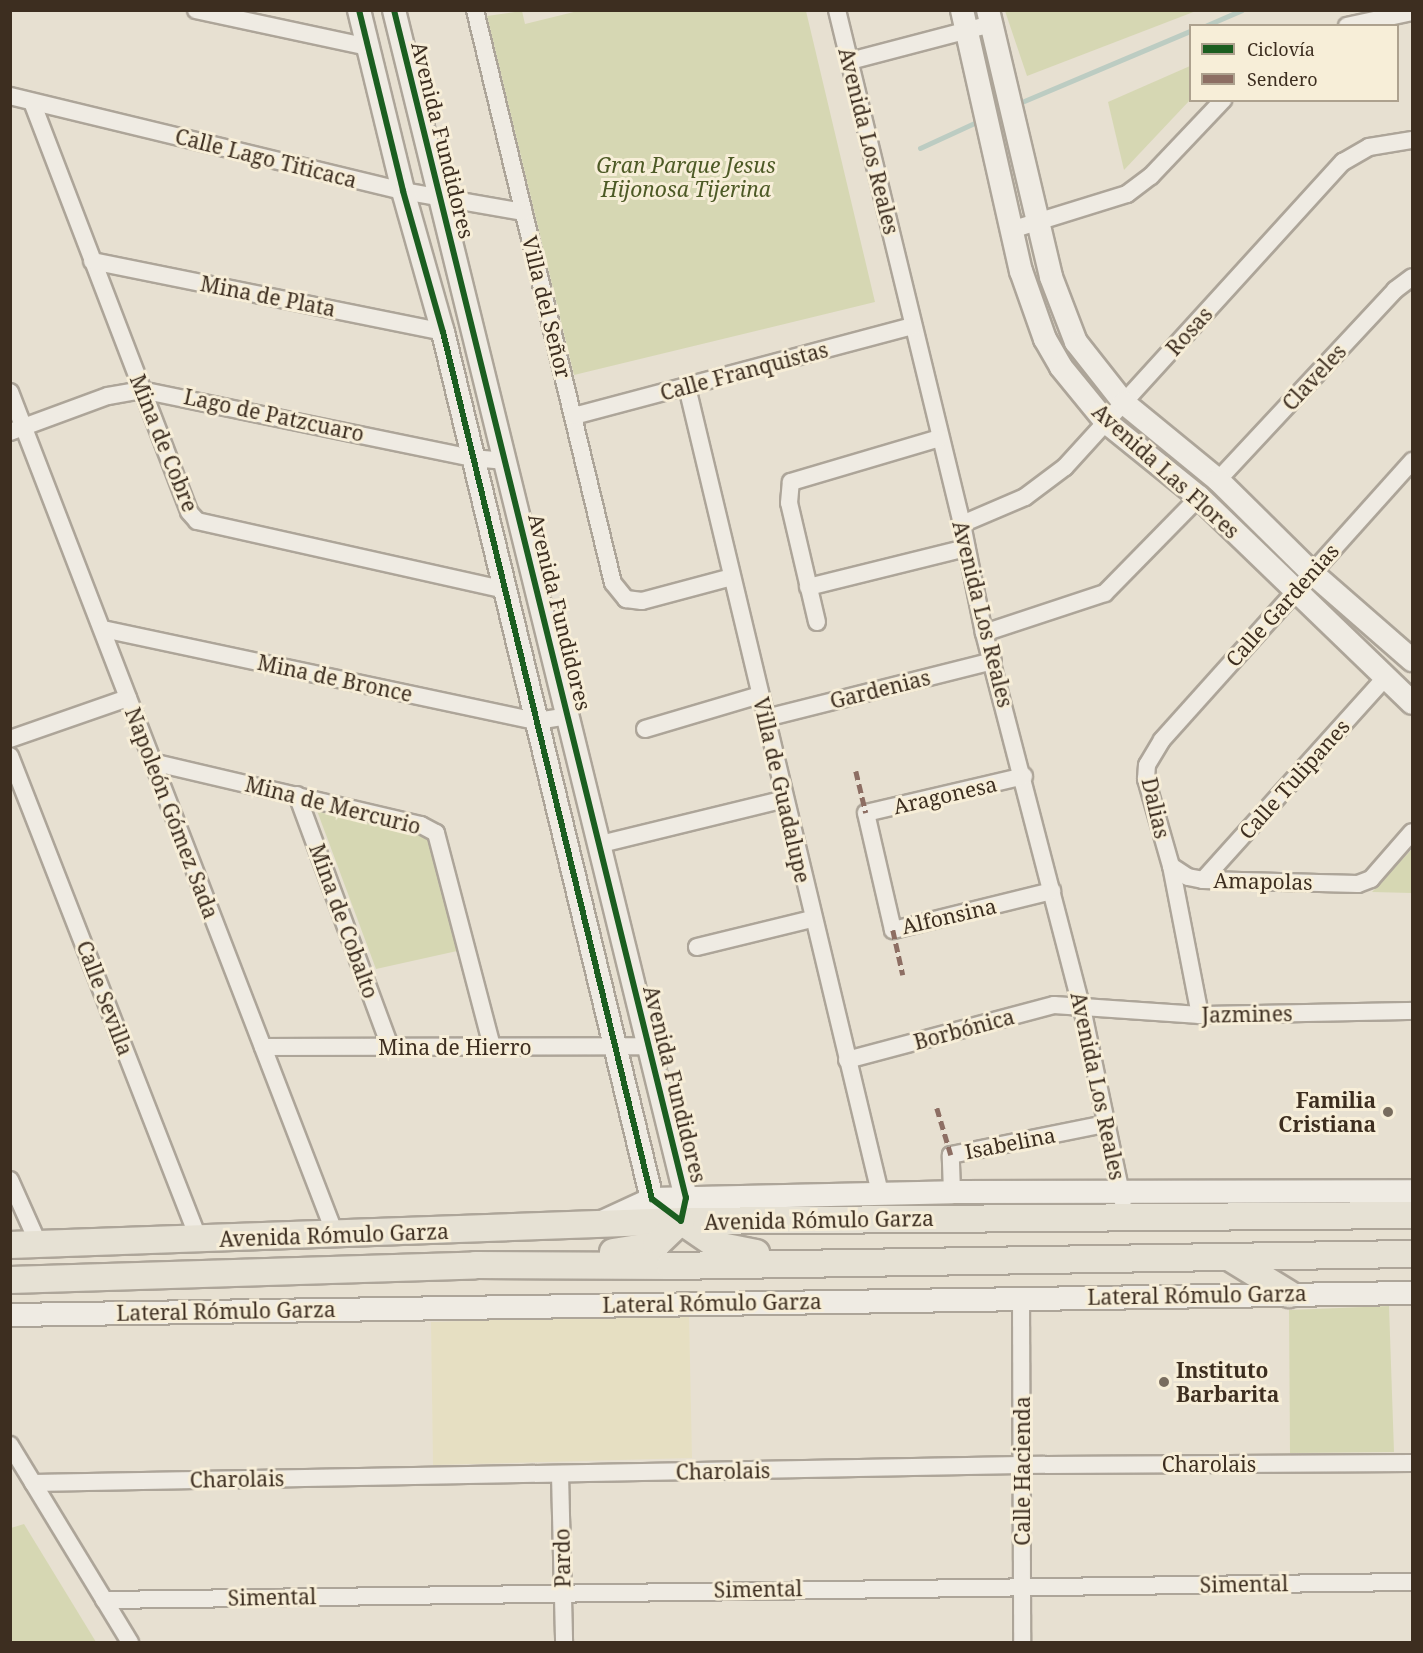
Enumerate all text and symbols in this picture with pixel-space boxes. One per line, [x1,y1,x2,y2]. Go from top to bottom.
legend [1189,24,1399,102]
text: Ciclovía [1247,37,1315,61]
street label: Avenida Fundidores [406,39,480,241]
street label: Avenida Los Reales [834,45,904,237]
text: Sendero [1247,67,1318,91]
street label: Calle Lago Titicaca [173,123,359,193]
park label: Gran Parque Jesus Hijonosa Tijerina [596,152,776,202]
street label: Villa del Señor [517,233,577,381]
street label: Mina de Plata [198,271,338,321]
street label: Rosas [1161,302,1217,360]
street label: Calle Franquistas [657,336,831,406]
street label: Claveles [1277,338,1351,416]
street label: Mina de Cobre [125,371,203,515]
street label: Lago de Patzcuaro [182,384,366,446]
street label: Avenida Las Flores [1087,398,1245,544]
street label: Avenida Fundidores [523,511,597,713]
street label: Avenida Los Reales [948,518,1018,710]
street label: Calle Gardenias [1220,538,1344,672]
street label: Mina de Bronce [255,649,415,707]
street label: Gardenias [827,664,933,714]
street label: Villa de Guadalupe [748,695,816,885]
street label: Napoleón Gómez Sada [120,704,224,922]
street label: Calle Tulipanes [1234,714,1354,844]
street label: Mina de Mercurio [243,771,423,839]
street label: Aragonesa [891,771,999,819]
street label: Dalias [1137,775,1175,841]
street label: Mina de Cobalto [304,840,384,1002]
street label: Amapolas [1213,868,1313,894]
street label: Alfonsina [899,893,999,939]
street label: Calle Sevilla [72,937,138,1059]
street label: Avenida Fundidores [638,983,712,1185]
street label: Avenida Los Reales [1066,990,1130,1182]
street label: Jazmines [1201,1001,1293,1027]
street label: Borbónica [911,1003,1017,1055]
street label: Mina de Hierro [378,1034,532,1060]
place label: Familia Cristiana [1278,1087,1376,1137]
marker: Familia Cristiana [1381,1105,1395,1119]
street label: Isabelina [963,1122,1057,1164]
street label: Avenida Rómulo Garza [704,1205,934,1235]
street label: Avenida Rómulo Garza [219,1218,449,1252]
street label: Lateral Rómulo Garza [1087,1280,1307,1310]
street label: Lateral Rómulo Garza [602,1288,822,1318]
street label: Lateral Rómulo Garza [116,1296,336,1326]
place label: Instituto Barbarita [1176,1357,1279,1407]
marker: Instituto Barbarita [1157,1375,1171,1389]
street label: Calle Hacienda [1009,1396,1035,1546]
street label: Charolais [1162,1451,1256,1477]
street label: Charolais [675,1458,771,1484]
street label: Charolais [189,1466,285,1492]
street label: Pardo [549,1528,575,1588]
street label: Simental [1200,1571,1288,1597]
street label: Simental [714,1576,802,1602]
street label: Simental [228,1584,316,1610]

